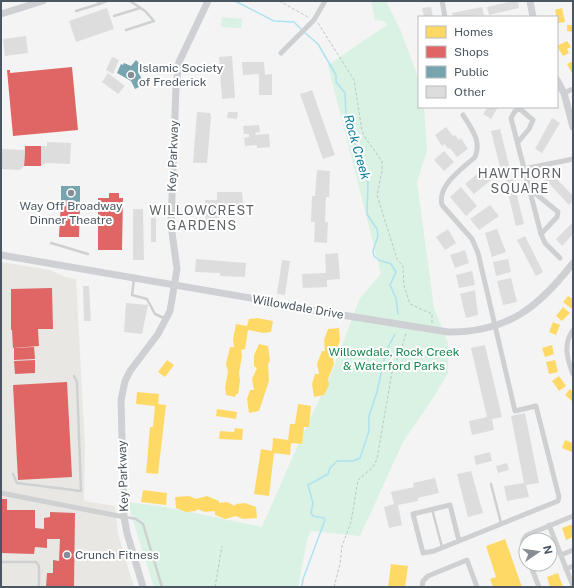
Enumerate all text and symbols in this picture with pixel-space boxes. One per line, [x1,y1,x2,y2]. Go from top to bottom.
legend [418,16,558,108]
text: Homes [454,25,493,39]
text: Shops [454,45,489,59]
place label: Islamic Society of Frederick [139,61,224,89]
text: Public [454,65,489,79]
marker: Islamic Society of Frederick [126,70,136,80]
text: Other [454,85,486,99]
water label: Rock Creek [341,113,373,181]
street label: Key Parkway [165,119,181,192]
district label: HAWTHORN SQUARE [478,166,562,196]
marker: Way Off Broadway Dinner Theatre [66,188,76,198]
place label: Way Off Broadway Dinner Theatre [20,199,123,227]
district label: WILLOWCREST GARDENS [149,203,255,233]
street label: Willowdale Drive [251,292,345,322]
park label: Willowdale, Rock Creek & Waterford Parks [329,345,460,373]
street label: Key Parkway [115,439,131,512]
north arrow [518,532,558,572]
text: N [541,544,555,555]
place label: Crunch Fitness [75,548,159,562]
marker: Crunch Fitness [62,550,72,560]

